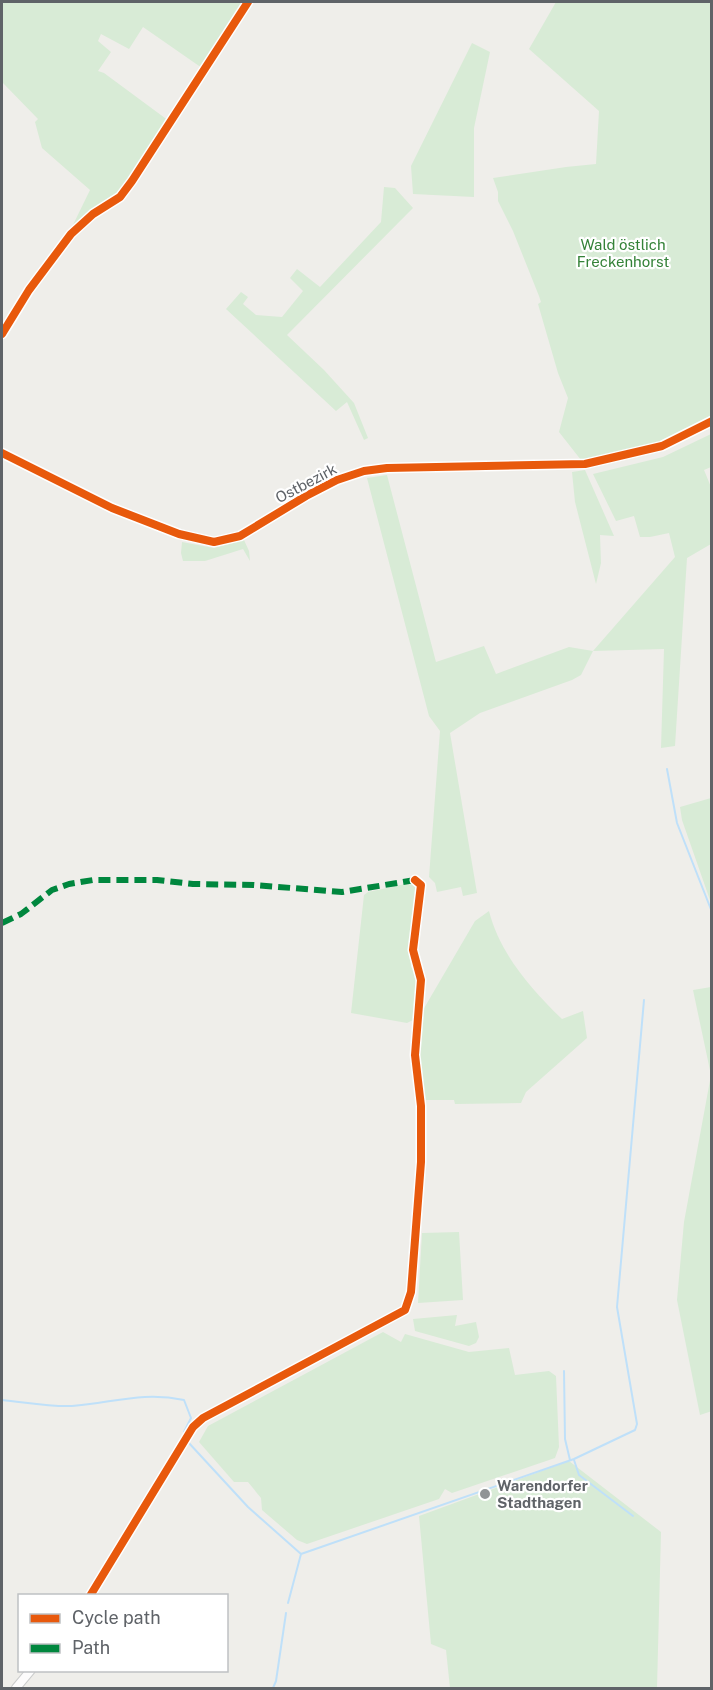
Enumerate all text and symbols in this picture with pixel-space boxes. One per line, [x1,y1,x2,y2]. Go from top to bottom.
park label: Wald östlich Freckenhorst [577,236,669,270]
street label: Ostbezirk [273,460,339,506]
place label: Warendorfer Stadthagen [497,1477,588,1511]
marker: Warendorfer Stadthagen [478,1487,492,1501]
legend [18,1594,228,1672]
text: Cycle path [72,1607,161,1628]
text: Path [72,1637,110,1658]

